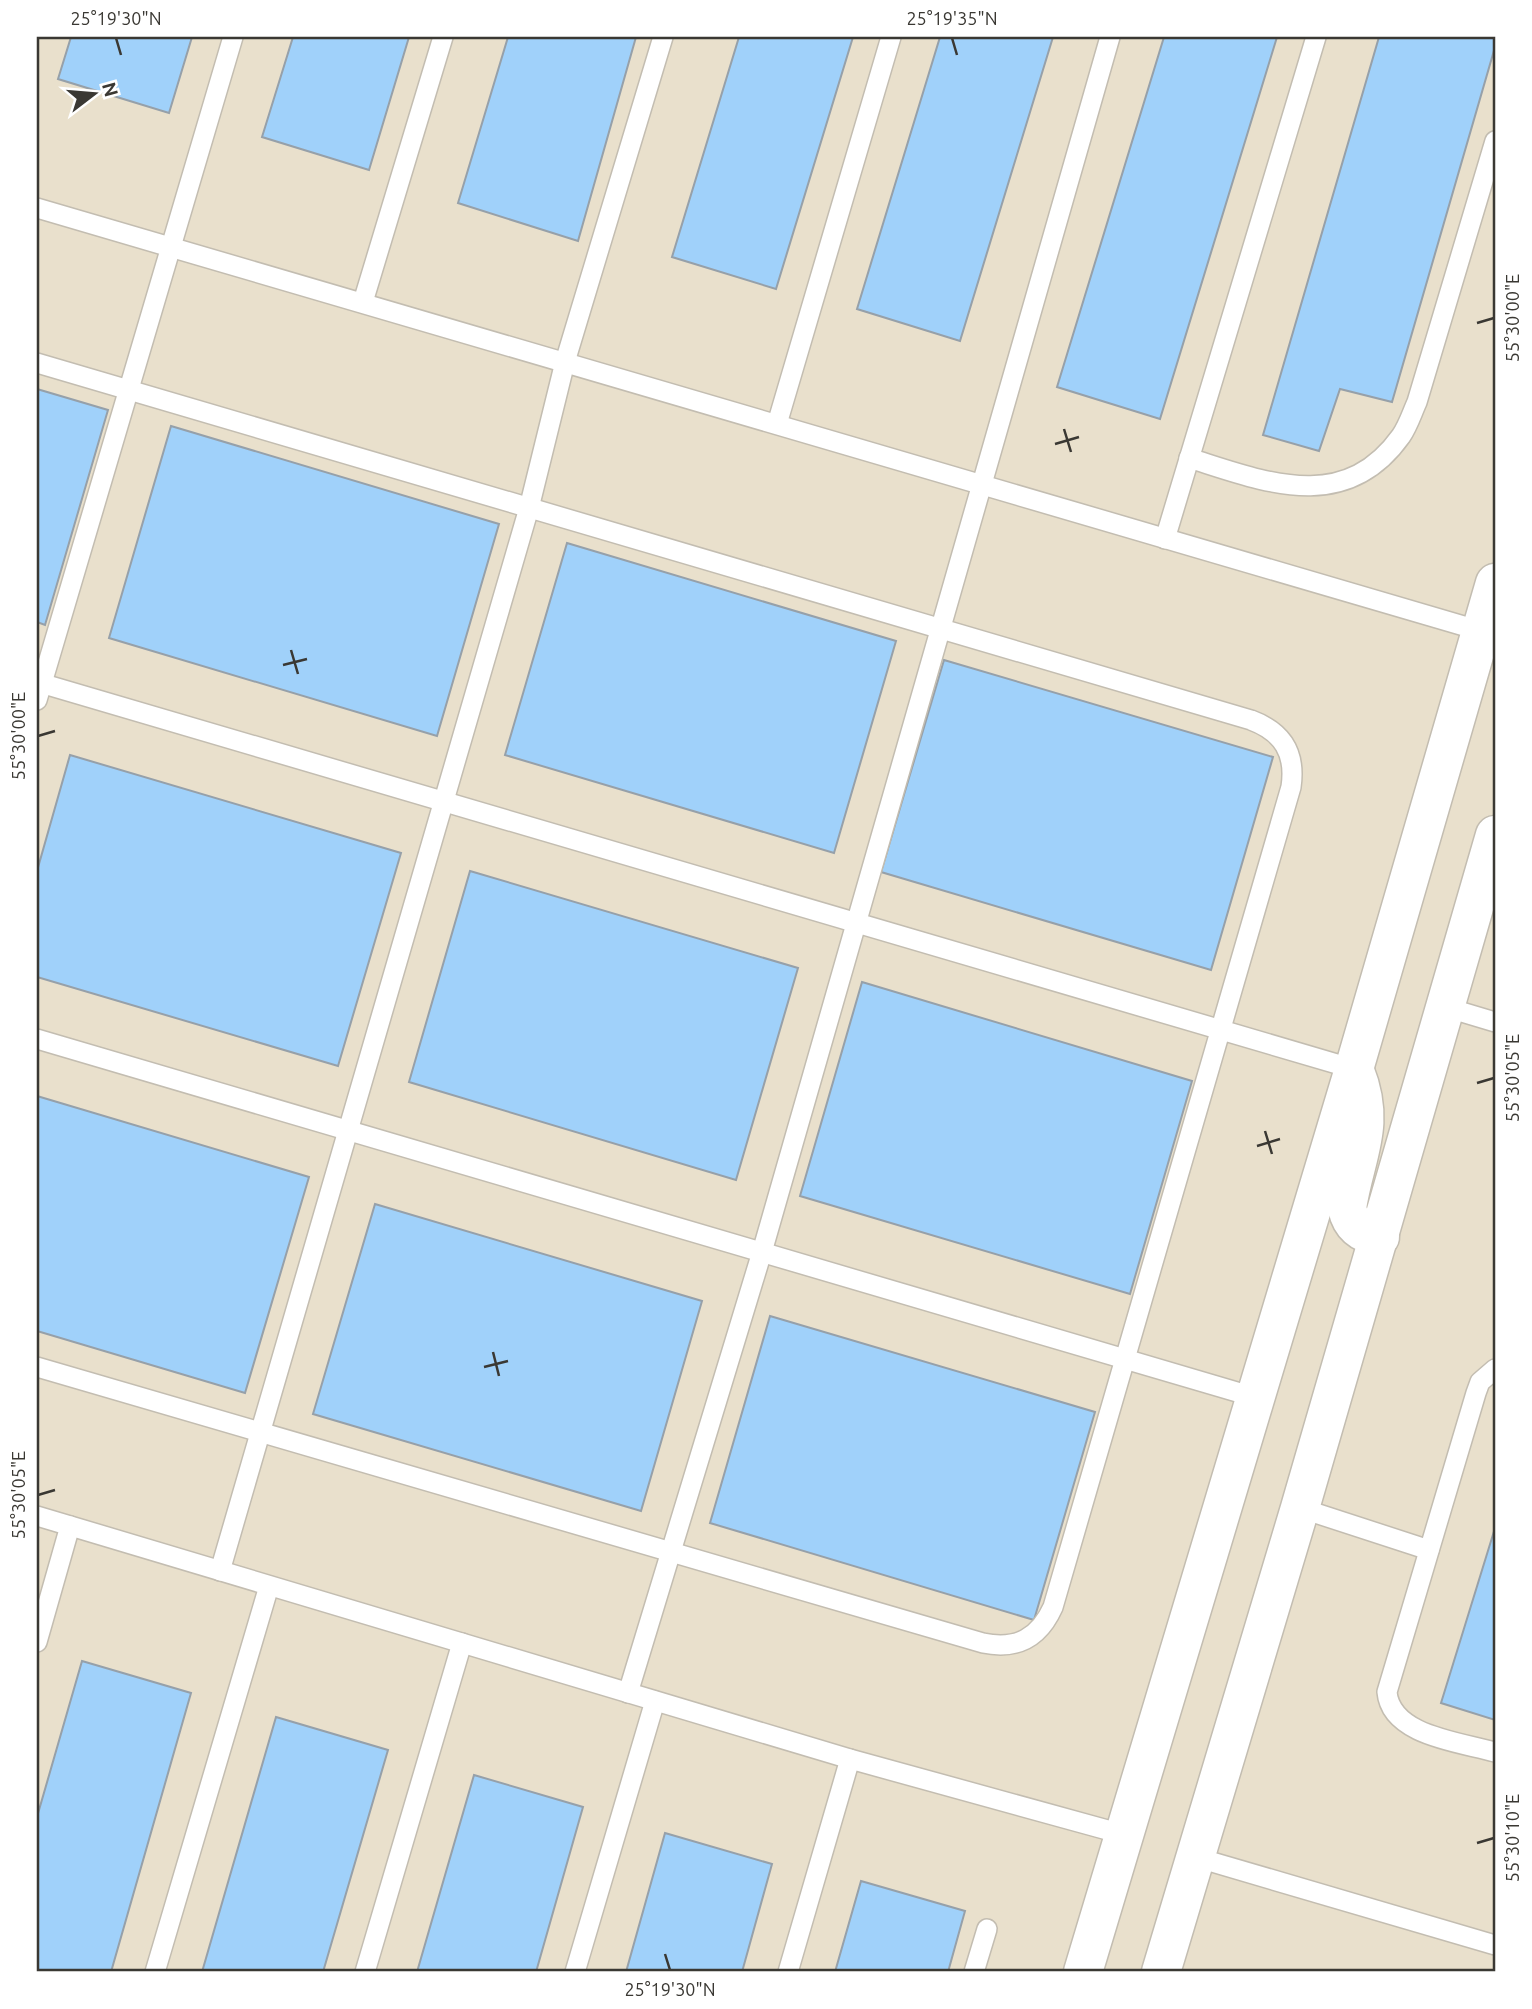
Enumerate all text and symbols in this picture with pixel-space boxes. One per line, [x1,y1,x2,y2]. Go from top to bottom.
text: 25°19'30"N [70,8,162,28]
text: 25°19'35"N [906,8,998,28]
north arrow [60,60,130,130]
text: N [98,79,123,99]
text: 55°30'00"E [1502,274,1522,362]
text: 55°30'00"E [8,692,28,780]
text: 55°30'05"E [1502,1034,1522,1122]
text: 55°30'05"E [8,1451,28,1539]
text: 55°30'10"E [1502,1794,1522,1882]
text: 25°19'30"N [624,1979,716,1999]

